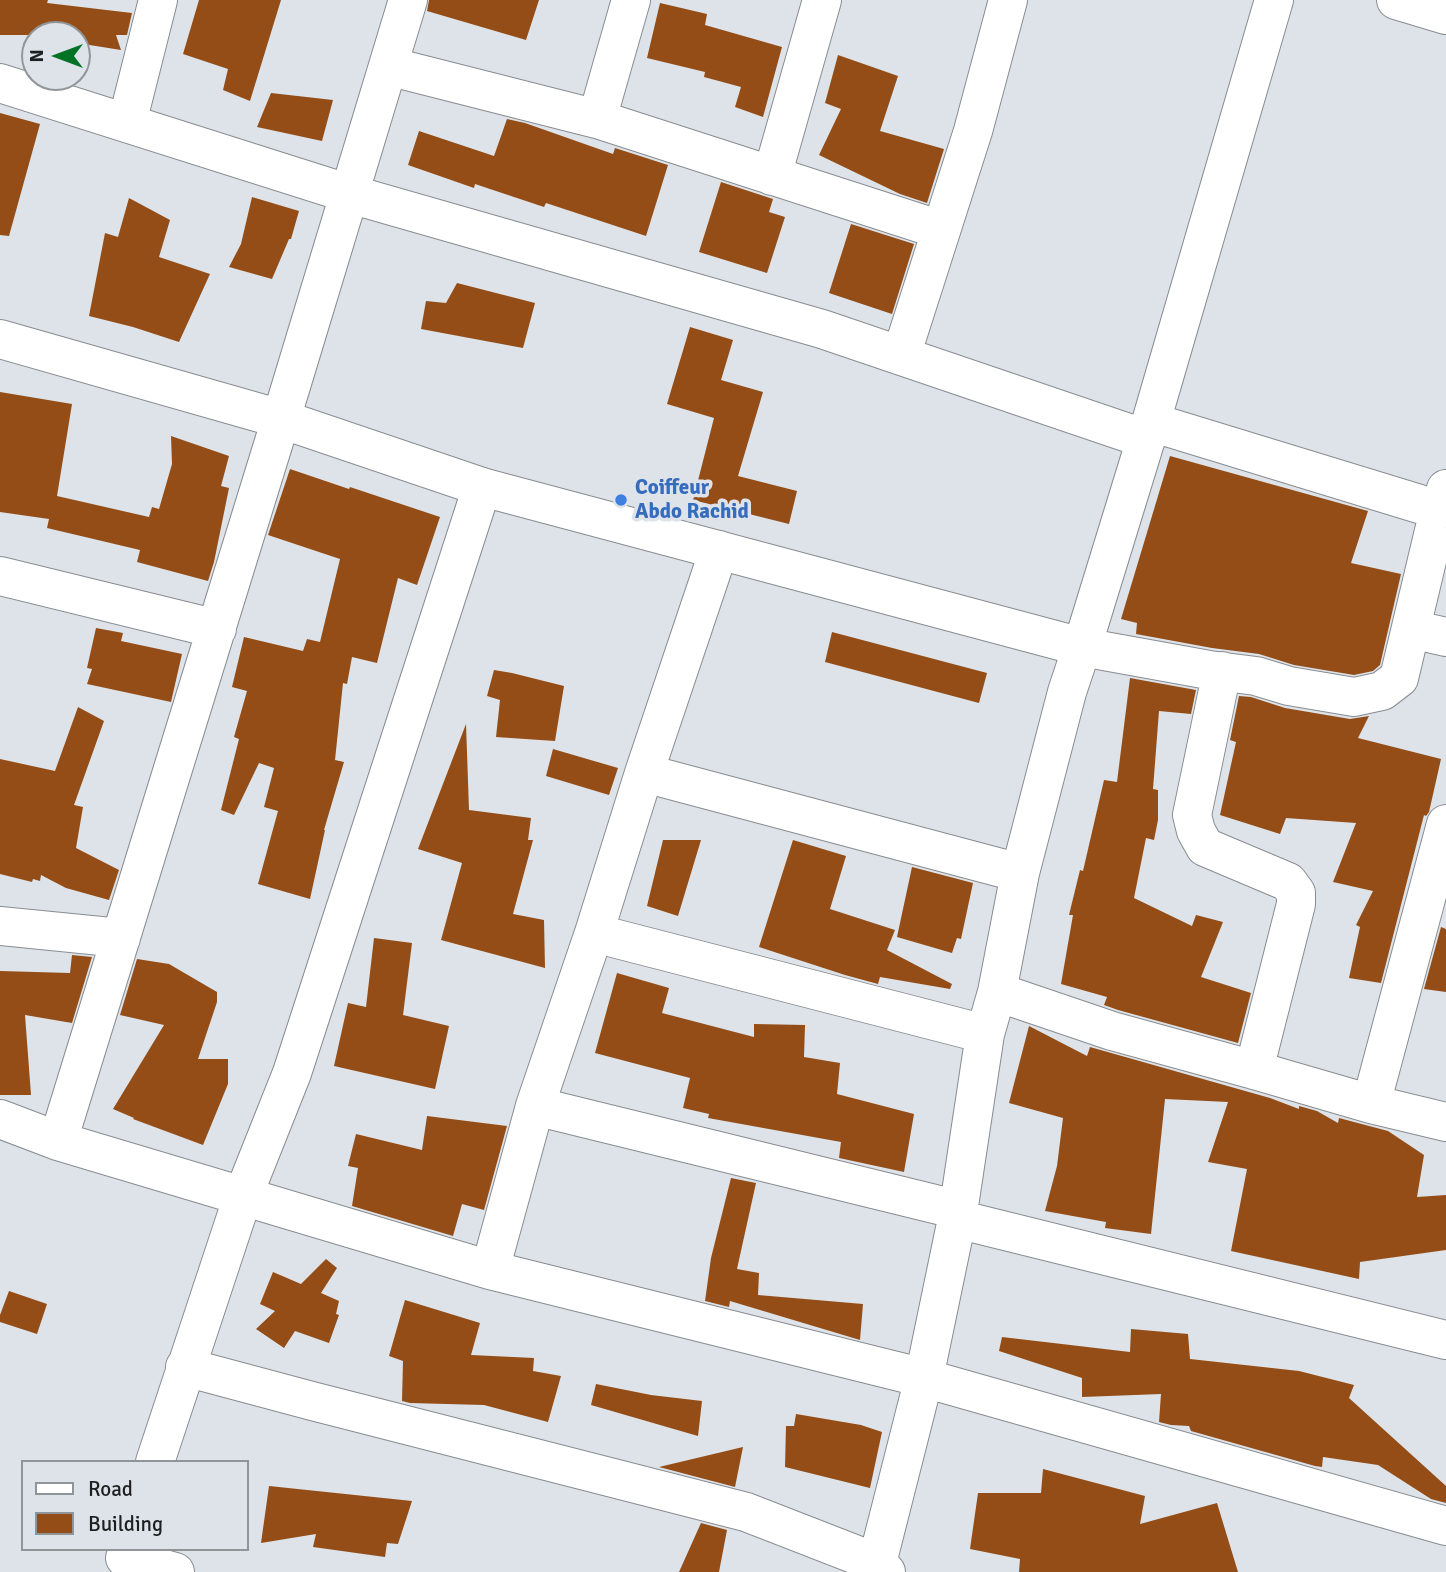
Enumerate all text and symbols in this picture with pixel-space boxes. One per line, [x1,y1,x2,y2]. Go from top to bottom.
north arrow [21,21,91,91]
text: N [25,49,49,63]
place label: Coiffeur Abdo Rachid [635,475,749,525]
marker: Coiffeur Abdo Rachid [613,492,629,508]
legend [21,1460,248,1551]
text: Road [88,1476,133,1502]
text: Building [88,1511,163,1537]

